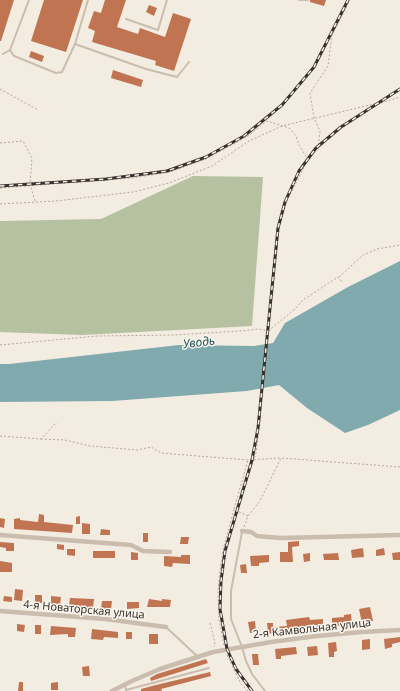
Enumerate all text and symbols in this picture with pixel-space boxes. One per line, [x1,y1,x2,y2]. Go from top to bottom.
water label: Уводь [182,334,216,352]
street label: 4-я Новаторская улица [23,598,145,622]
street label: 2-я Камвольная улица [252,616,372,642]

